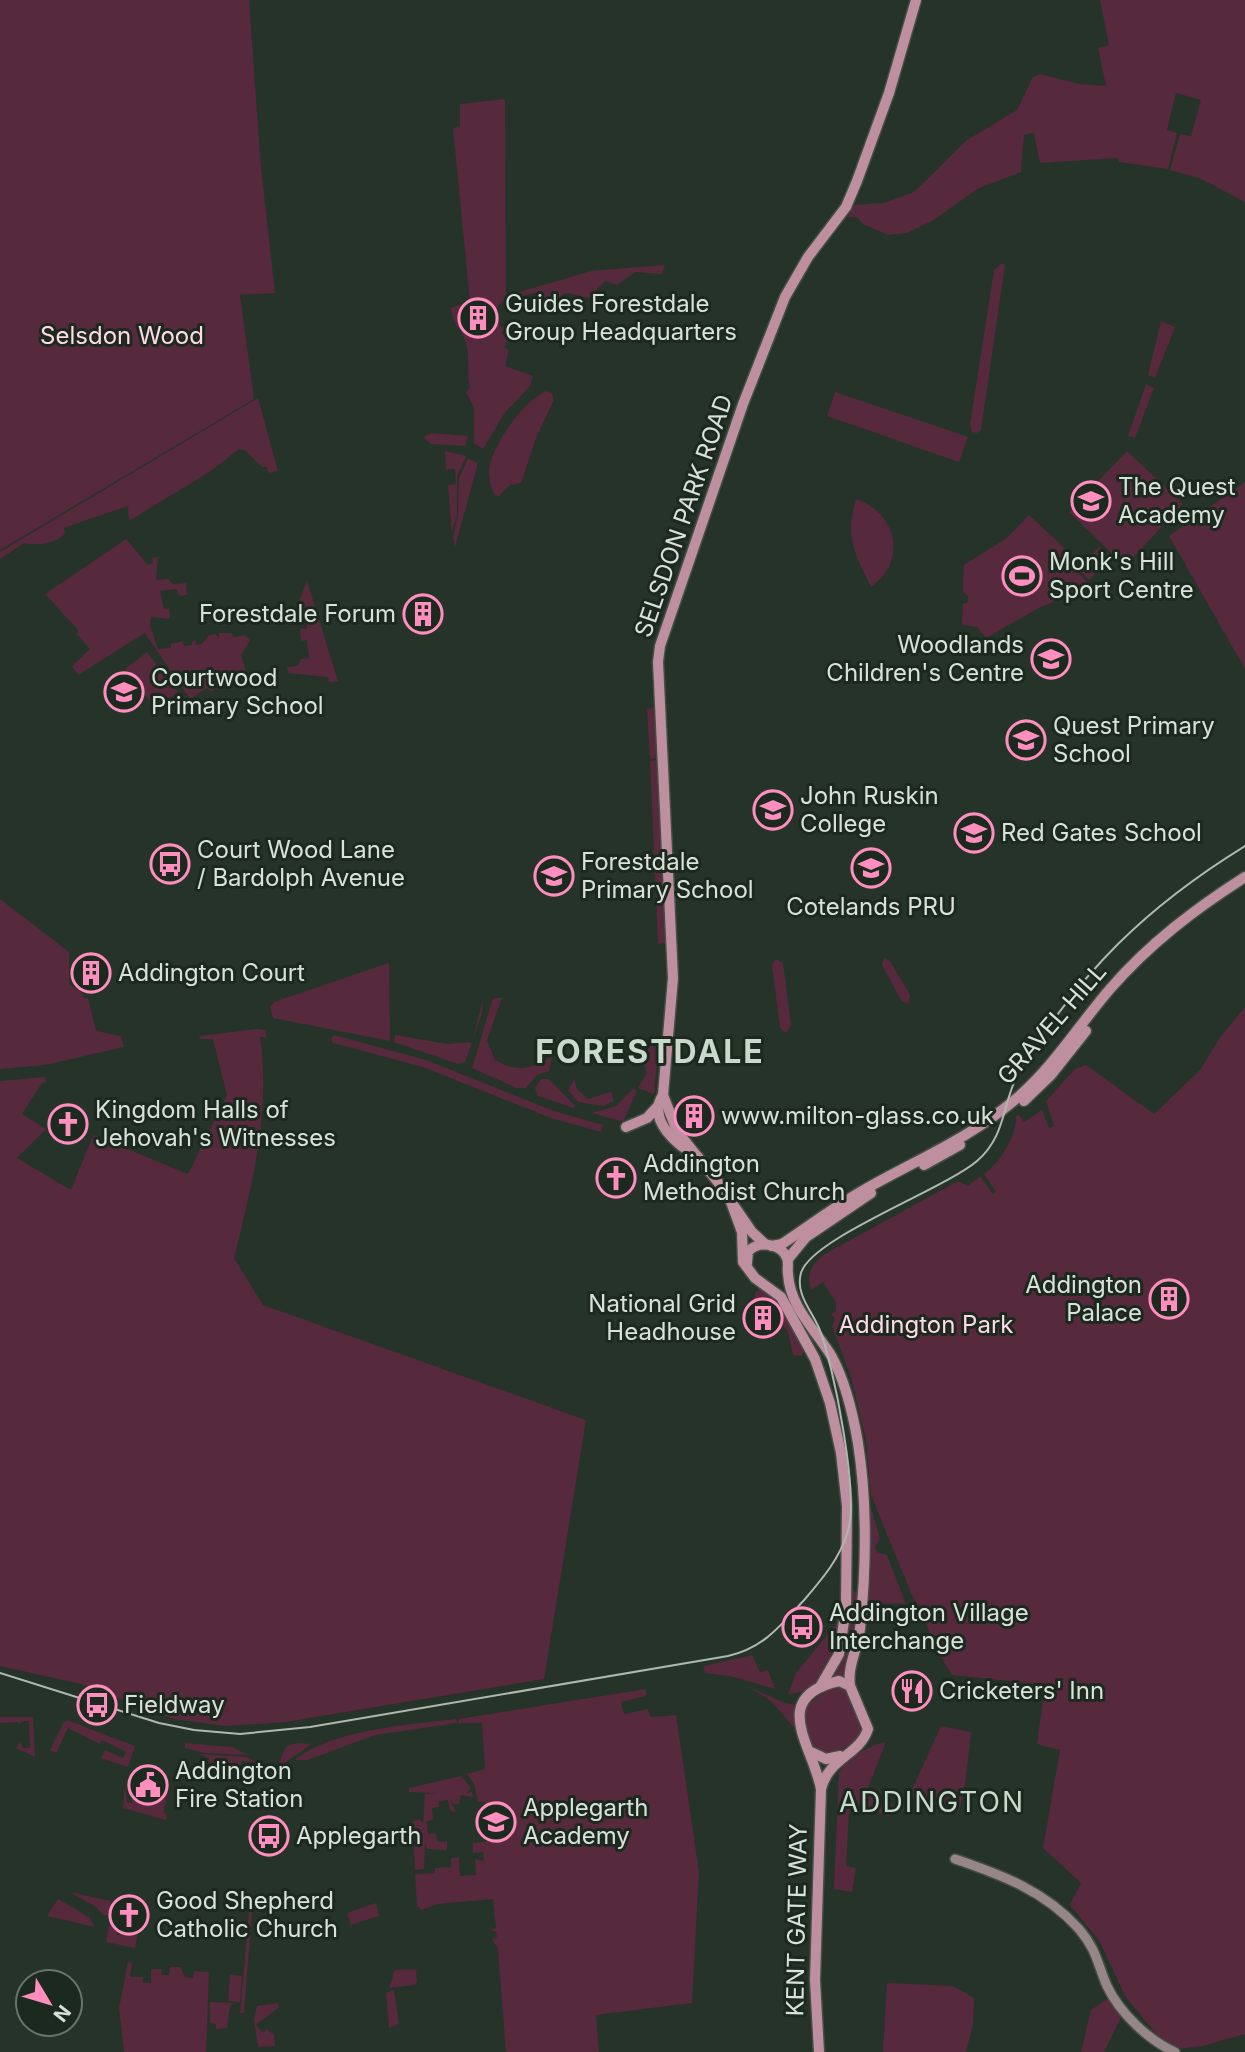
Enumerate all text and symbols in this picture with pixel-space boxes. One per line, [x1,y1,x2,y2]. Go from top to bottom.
place label: Guides Forestdale Group Headquarters [505,289,737,346]
building icon: Guides Forestdale Group Headquarters [457,297,499,339]
park label: Selsdon Wood [40,321,204,350]
street label: SELSDON PARK ROAD [628,391,739,641]
place label: The Quest Academy [1118,472,1236,529]
school or university icon: The Quest Academy [1070,480,1112,522]
place label: Monk's Hill Sport Centre [1049,547,1194,604]
sports icon: Monk's Hill Sport Centre [1001,555,1043,597]
building icon: Forestdale Forum [402,593,444,635]
place label: Forestdale Forum [199,599,396,628]
place label: Woodlands Children's Centre [826,630,1024,687]
school or university icon: Woodlands Children's Centre [1030,638,1072,680]
place label: Courtwood Primary School [151,663,324,720]
school or university icon: Courtwood Primary School [103,671,145,713]
place label: Quest Primary School [1053,711,1215,768]
school or university icon: Quest Primary School [1005,719,1047,761]
place label: John Ruskin College [800,781,939,838]
school or university icon: John Ruskin College [752,789,794,831]
school or university icon: Red Gates School [953,812,995,854]
place label: Red Gates School [1001,818,1202,847]
place label: Court Wood Lane / Bardolph Avenue [197,835,405,892]
bus stop icon: Court Wood Lane / Bardolph Avenue [149,843,191,885]
place label: Forestdale Primary School [581,847,754,904]
school or university icon: Cotelands PRU [850,847,892,889]
school or university icon: Forestdale Primary School [533,855,575,897]
place label: Cotelands PRU [786,892,956,921]
building icon: Addington Court [70,952,112,994]
street label: GRAVEL HILL [991,957,1112,1090]
place label: Addington Court [118,958,305,987]
district label: FORESTDALE [535,1032,765,1071]
place label: Kingdom Halls of Jehovah's Witnesses [95,1095,336,1152]
building icon: www.milton-glass.co.uk [673,1095,715,1137]
place label: www.milton-glass.co.uk [721,1101,994,1130]
church icon: Kingdom Halls of Jehovah's Witnesses [47,1103,89,1145]
place label: Addington Methodist Church [643,1149,845,1206]
church icon: Addington Methodist Church [595,1157,637,1199]
place label: Addington Palace [1025,1270,1142,1327]
building icon: Addington Palace [1148,1278,1190,1320]
place label: National Grid Headhouse [588,1289,736,1346]
building icon: National Grid Headhouse [742,1297,784,1339]
park label: Addington Park [839,1310,1013,1339]
place label: Addington Village Interchange [829,1598,1029,1655]
bus stop icon: Addington Village Interchange [781,1606,823,1648]
restaurant icon: Cricketers' Inn [891,1670,933,1712]
place label: Cricketers' Inn [939,1676,1104,1705]
bus stop icon: Fieldway [76,1684,118,1726]
place label: Fieldway [124,1690,225,1719]
place label: Addington Fire Station [175,1756,303,1813]
public building icon: Addington Fire Station [127,1764,169,1806]
district label: ADDINGTON [839,1785,1025,1819]
place label: Applegarth Academy [523,1793,648,1850]
school or university icon: Applegarth Academy [475,1801,517,1843]
bus stop icon: Applegarth [248,1815,290,1857]
place label: Applegarth [296,1821,421,1850]
street label: KENT GATE WAY [780,1823,813,2017]
place label: Good Shepherd Catholic Church [156,1886,338,1943]
church icon: Good Shepherd Catholic Church [108,1894,150,1936]
north arrow [14,1968,84,2038]
text: N [48,2000,76,2026]

